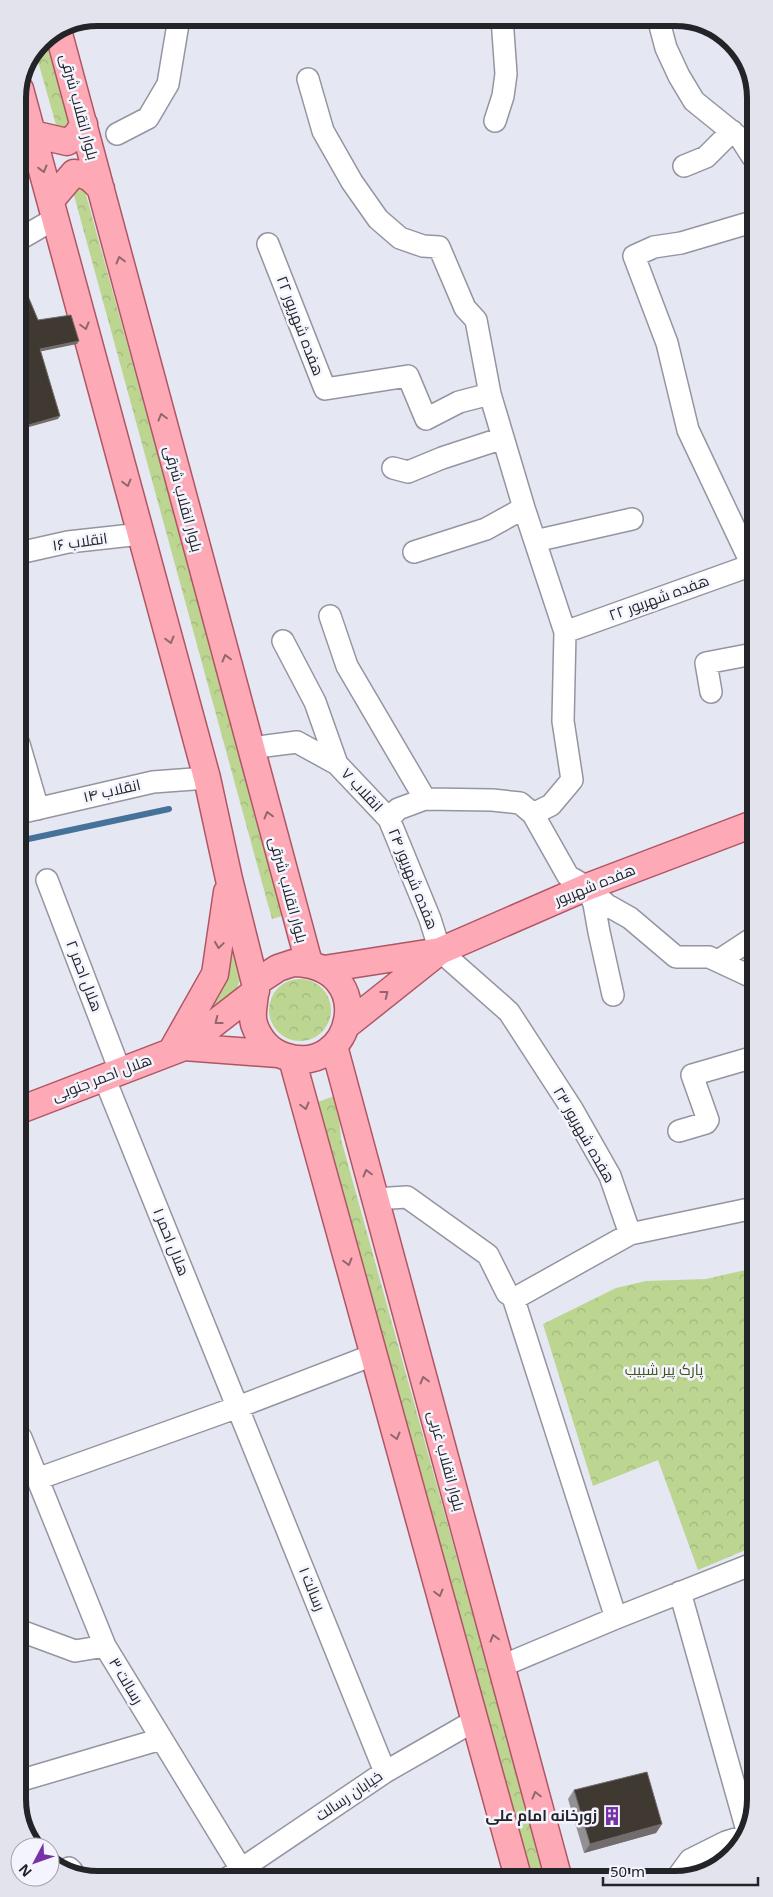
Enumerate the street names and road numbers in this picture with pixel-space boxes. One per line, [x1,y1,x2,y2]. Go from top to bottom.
street label: بلوار انقلاب شرقی [55,52,104,162]
street label: هفده شهریور ۲۲ [272,273,329,379]
street label: بلوار انقلاب شرقی [159,444,208,554]
street label: انقلاب ۱۶ [51,527,109,555]
street label: هفده شهریور ۲۲ [606,570,712,625]
street label: انقلاب ۷ [337,763,388,815]
street label: انقلاب ۱۴ [81,774,142,806]
street label: هفده شهریور ۲۴ [384,825,443,933]
street label: بلوار انقلاب شرقی [264,835,313,945]
street label: هفده شهریور [550,859,638,911]
street label: هلال احمر ۲ [62,937,108,1014]
street label: هلال احمر جنوبی [49,1049,155,1106]
street label: هفده شهریور ۲۳ [548,1083,620,1187]
street label: هلال احمر ۱ [149,1205,195,1278]
street label: بلوار انقلاب غربی [423,1408,470,1513]
street label: رسالت ۱ [295,1564,331,1614]
street label: رسالت ۳ [105,1653,149,1708]
street label: خیابان رسالت [311,1765,386,1826]

